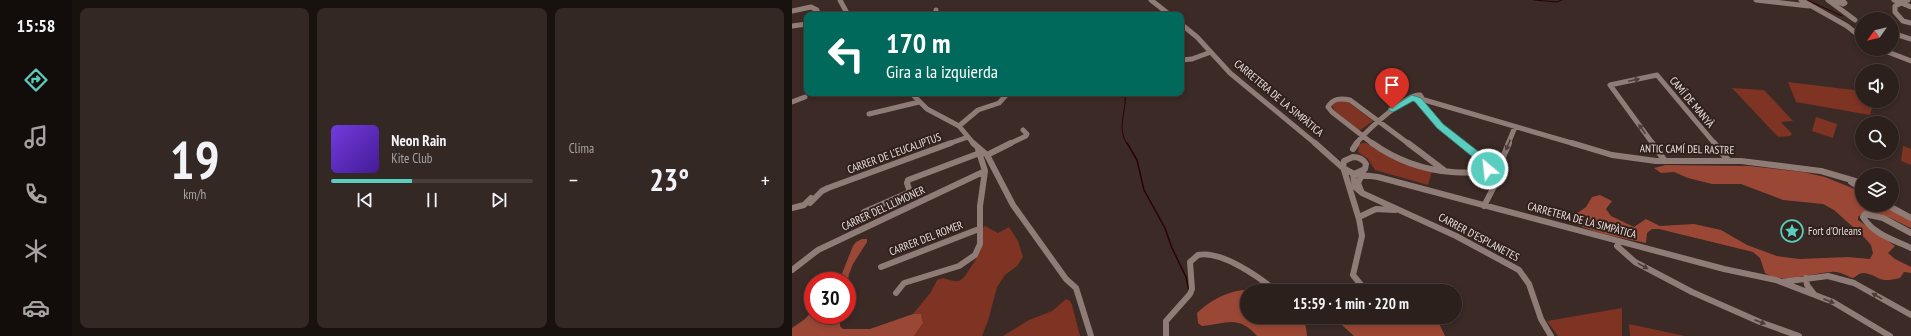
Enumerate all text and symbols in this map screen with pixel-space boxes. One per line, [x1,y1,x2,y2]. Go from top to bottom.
north arrow [1855,12,1899,56]
map controls [1855,12,1899,212]
text: 15:58 [17,14,55,37]
text: 170 m [886,24,950,61]
icon: left [820,28,872,80]
street label: CARRETERA DE LA SIMPÀTICA [1231,57,1327,140]
text: Gira a la izquierda [886,60,998,83]
button: sound [1855,64,1899,108]
icon: directions [22,66,50,94]
pin [1375,68,1409,109]
icon: arrive [1381,74,1403,96]
street label: CAMÍ DE MANYÀ [1667,74,1718,131]
one-way arrow [1628,76,1640,82]
button: search [1855,116,1899,160]
icon: music [22,123,50,151]
one-way arrow [1638,124,1646,134]
text: 19 [170,126,220,193]
street label: CARRER DE L'EUCALIPTUS [845,129,943,176]
text: Neon Rain [391,131,446,150]
one-way arrow [1504,139,1510,151]
text: Clima [569,140,594,157]
street label: ANTIC CAMÍ DEL RASTRE [1640,141,1735,157]
position arrow [1467,148,1509,190]
text: Kite Club [391,150,432,167]
text: 23° [650,160,689,199]
text: − [569,166,578,194]
text: + [761,166,770,194]
button: layers [1855,168,1899,212]
icon: phone [22,180,50,208]
street label: CARRER DEL LLIMONER [839,183,927,233]
text: km/h [183,186,206,203]
icon: previous [354,189,376,211]
icon: pause [421,189,443,211]
icon: next [488,189,510,211]
street label: CARRETERA DE LA SIMPÀTICA [1526,199,1639,242]
street label: CARRER D'ESPLANETES [1436,210,1522,264]
street label: CARRER DEL ROMER [887,218,965,258]
place icon: Fort d'Orleans [1779,218,1805,244]
place label: Fort d'Orleans [1808,224,1862,238]
icon: climate [22,237,50,265]
one-way arrow [1637,263,1649,270]
speed limit sign: 30 [804,272,856,324]
one-way arrow [1871,292,1883,299]
icon: car [22,294,50,322]
text: 15:59 · 1 min · 220 m [1293,294,1409,313]
one-way arrow [1824,298,1836,304]
one-way arrow [1755,319,1766,325]

